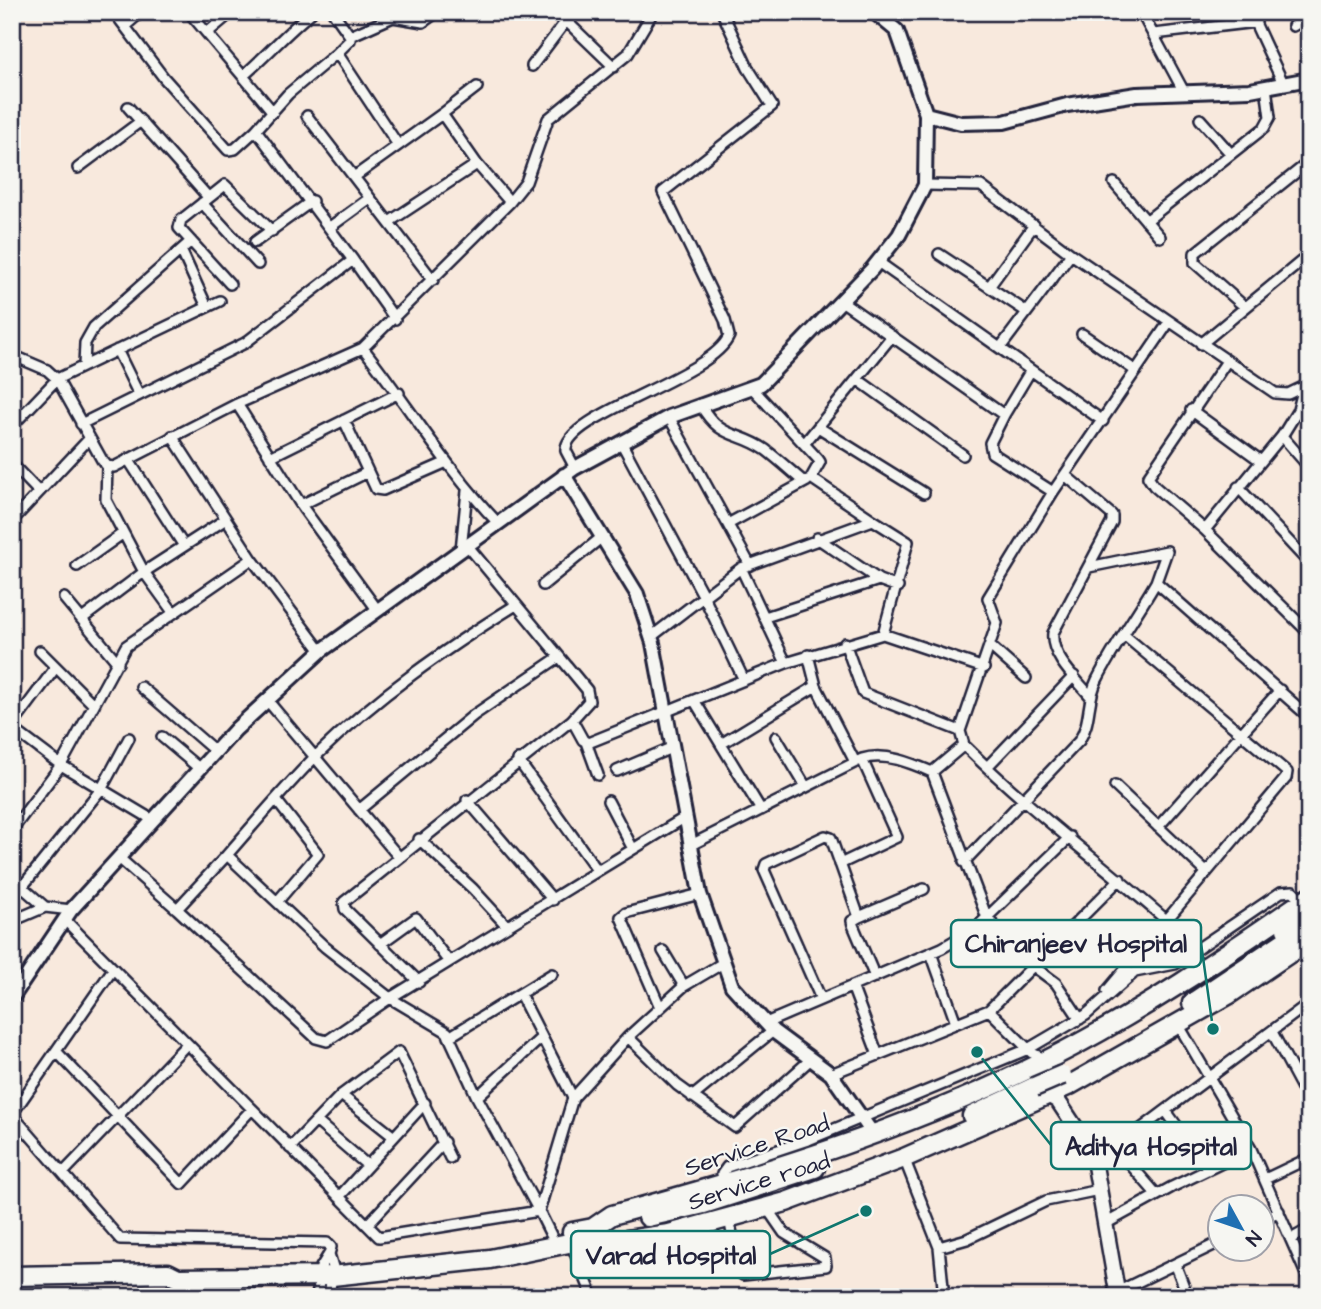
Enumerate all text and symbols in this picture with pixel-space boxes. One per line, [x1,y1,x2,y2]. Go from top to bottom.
callout: Chiranjeev Hospital [951,920,1201,967]
text: Chiranjeev Hospital [965,926,1187,962]
street label: Service Road [680,1107,834,1185]
callout: Aditya Hospital [1051,1122,1251,1169]
text: Aditya Hospital [1065,1129,1237,1168]
street label: Service road [684,1144,834,1220]
north arrow [1206,1194,1276,1264]
text: N [1239,1225,1267,1251]
callout: Varad Hospital [571,1231,770,1278]
text: Varad Hospital [585,1238,756,1274]

